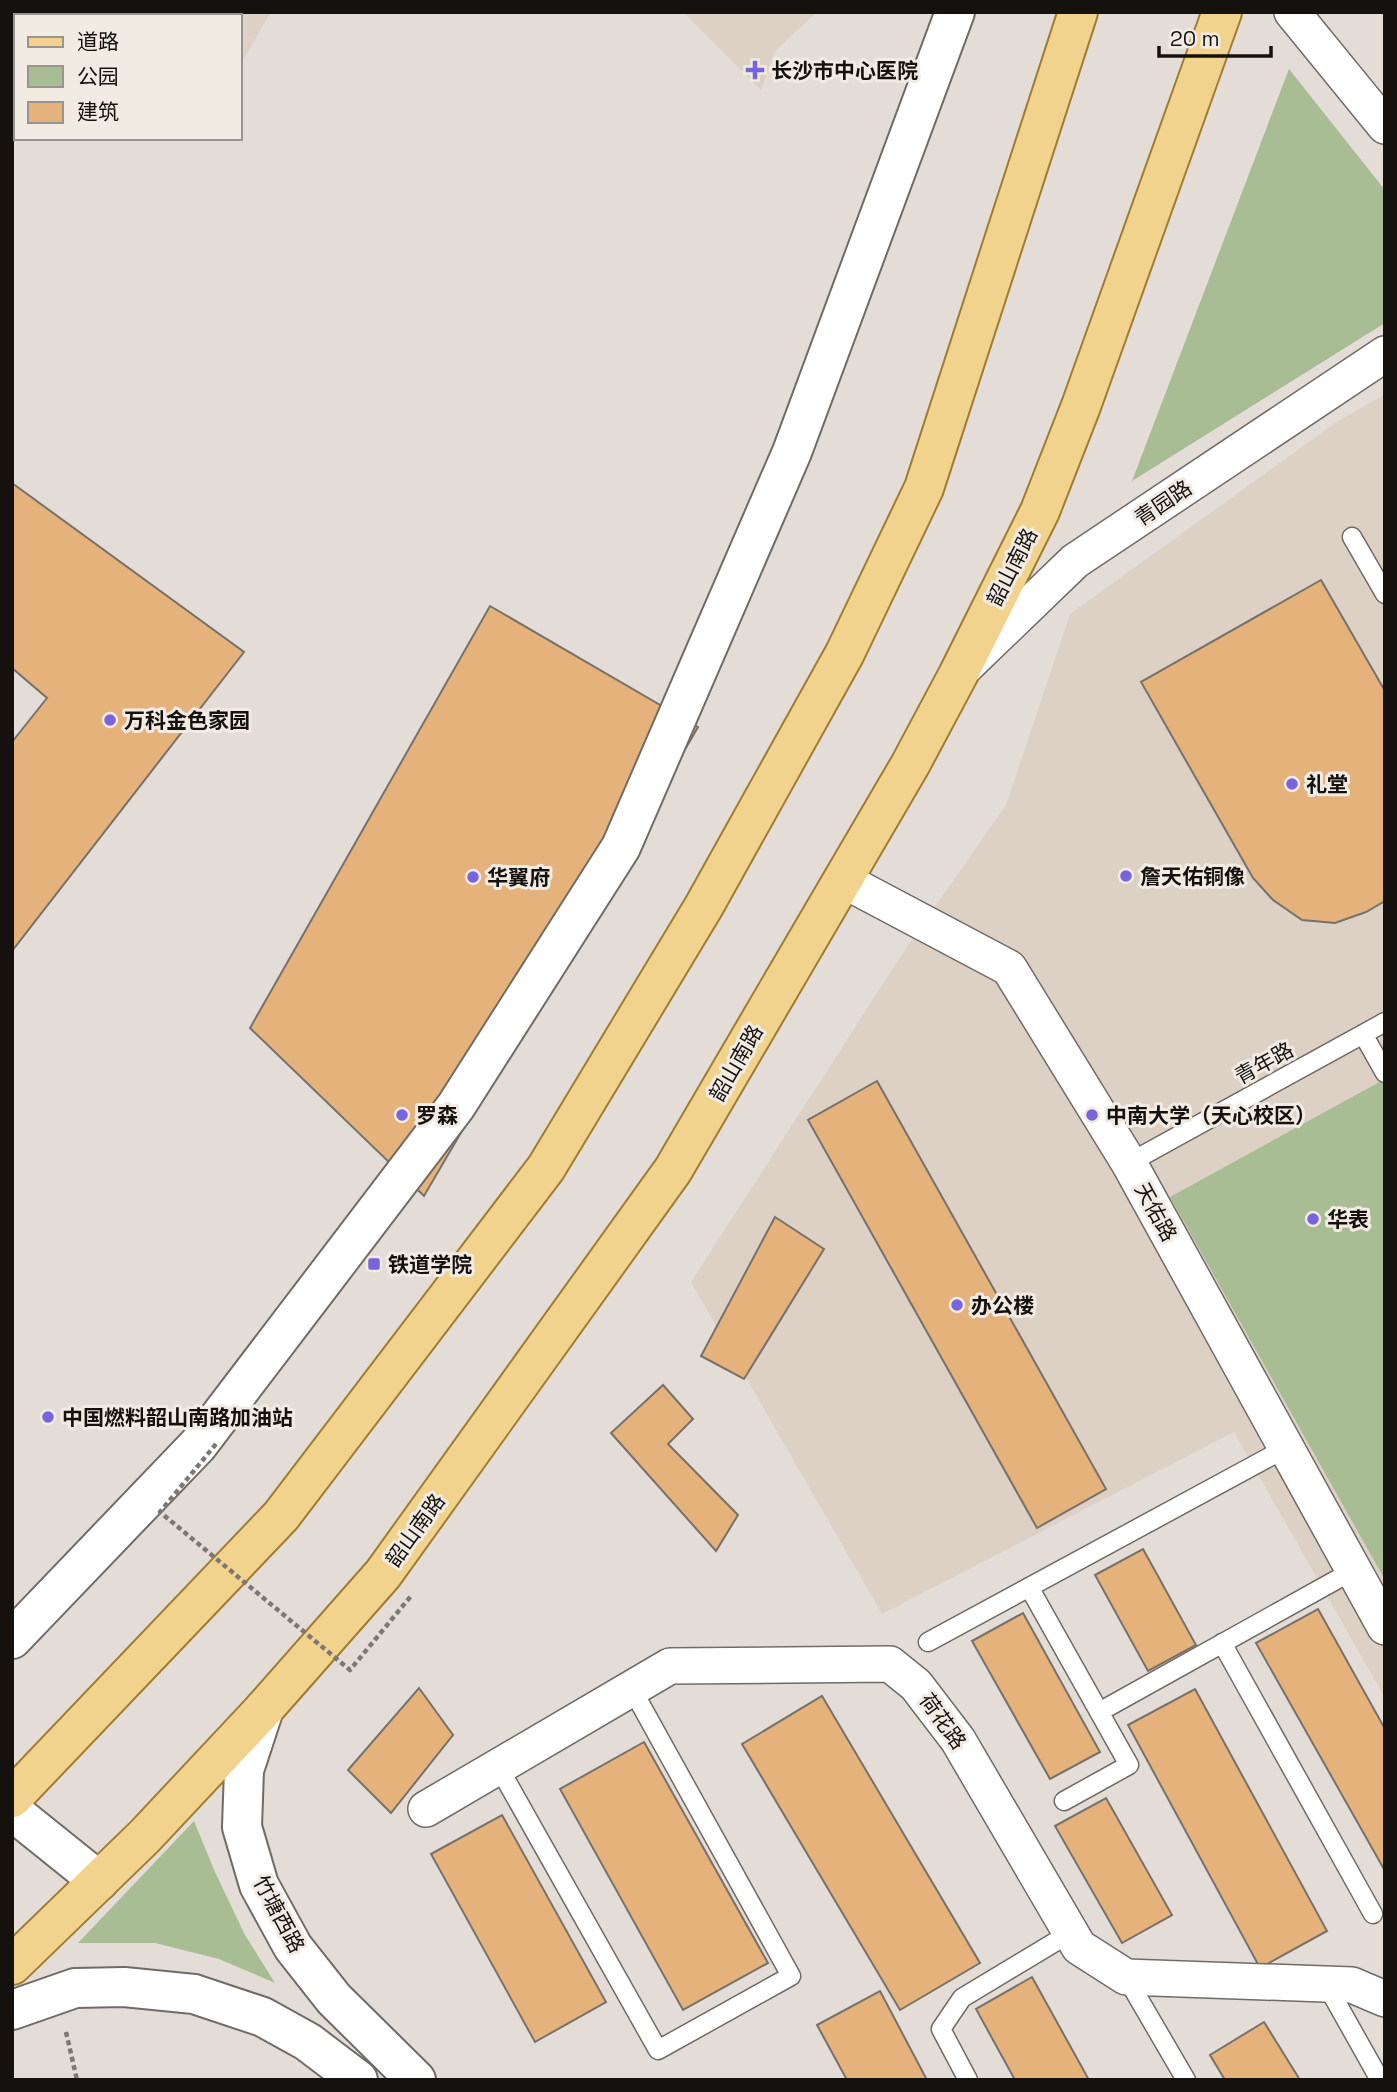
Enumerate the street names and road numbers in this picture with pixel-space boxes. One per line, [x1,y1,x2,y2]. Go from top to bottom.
street label: 青园路 [1129,474,1197,532]
street label: 韶山南路 [981,523,1043,611]
street label: 韶山南路 [703,1020,769,1106]
street label: 青年路 [1230,1036,1298,1090]
street label: 天佑路 [1129,1178,1183,1246]
street label: 韶山南路 [379,1488,451,1572]
street label: 荷花路 [914,1688,972,1754]
street label: 竹塘西路 [247,1871,311,1957]

